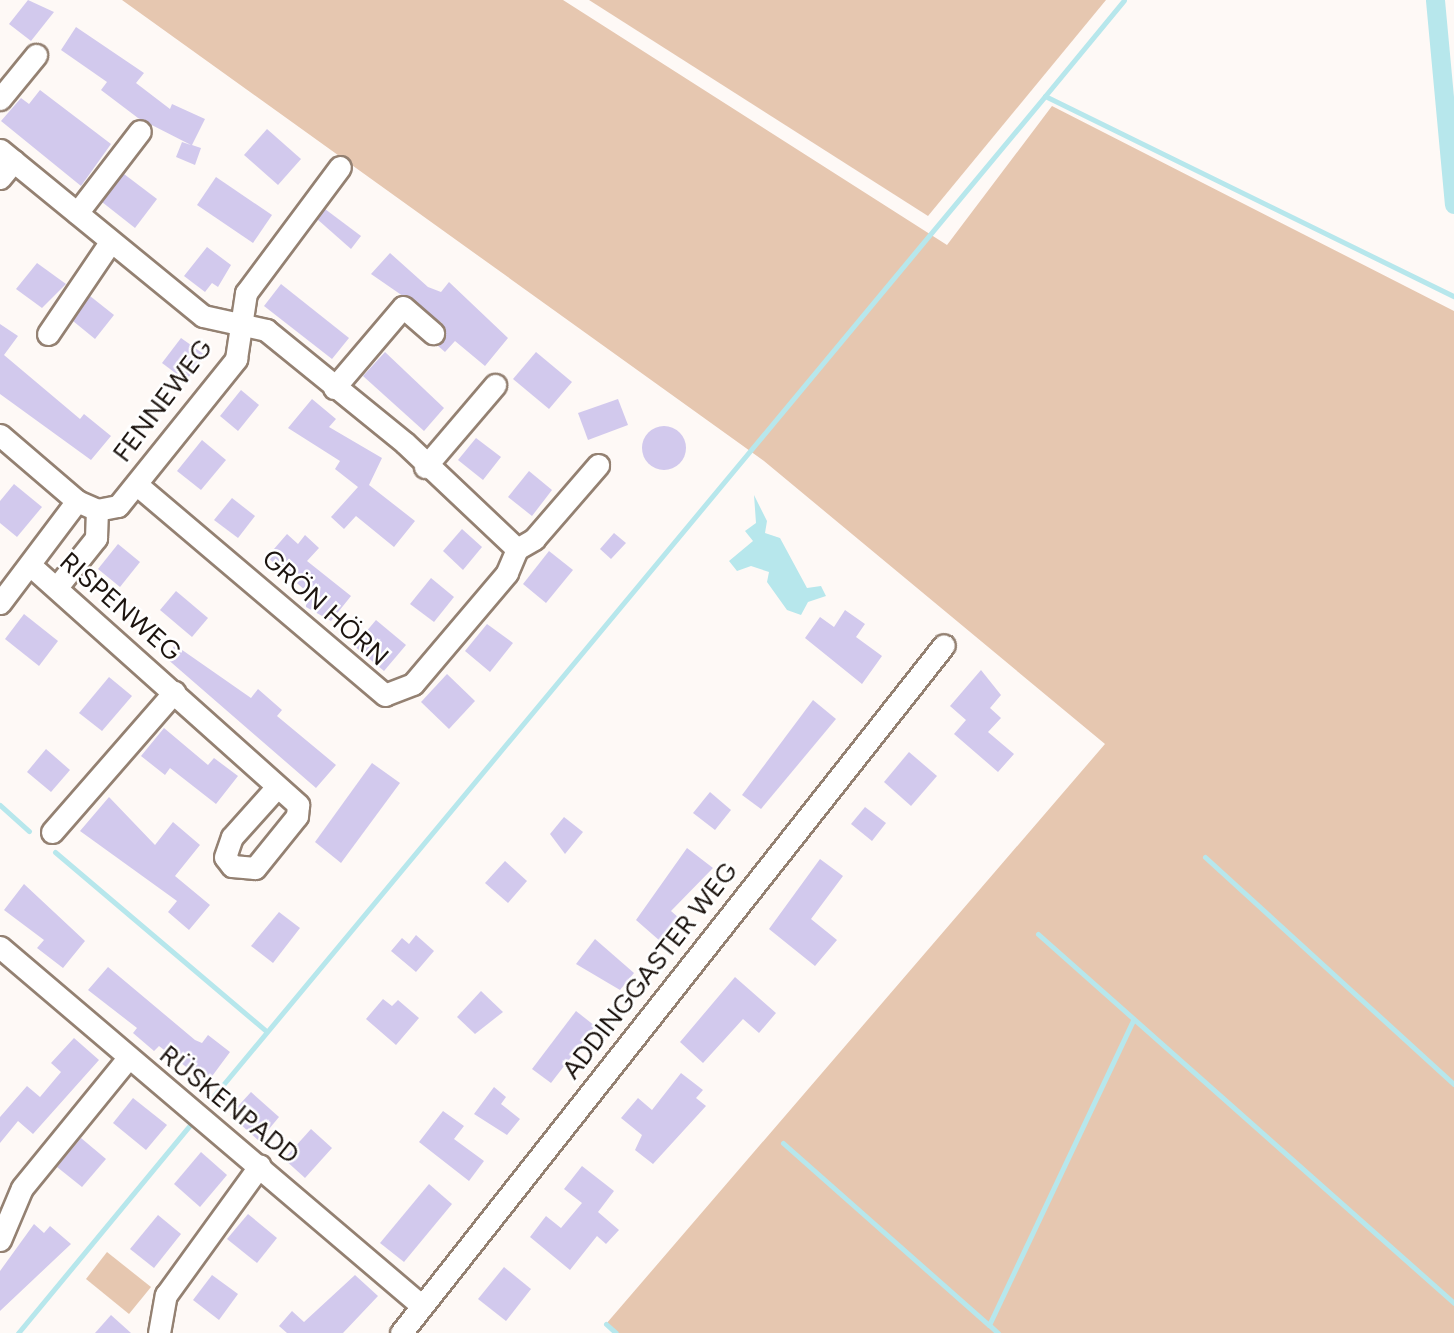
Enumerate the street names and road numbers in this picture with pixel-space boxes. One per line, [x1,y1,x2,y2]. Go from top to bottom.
street label: FENNEWEG [107,334,219,468]
street label: GRÖN HÖRN [256,543,394,673]
street label: RISPENWEG [53,546,187,668]
street label: ADDINGGASTER WEG [556,857,744,1085]
street label: RÜSKENPADD [153,1039,305,1171]

